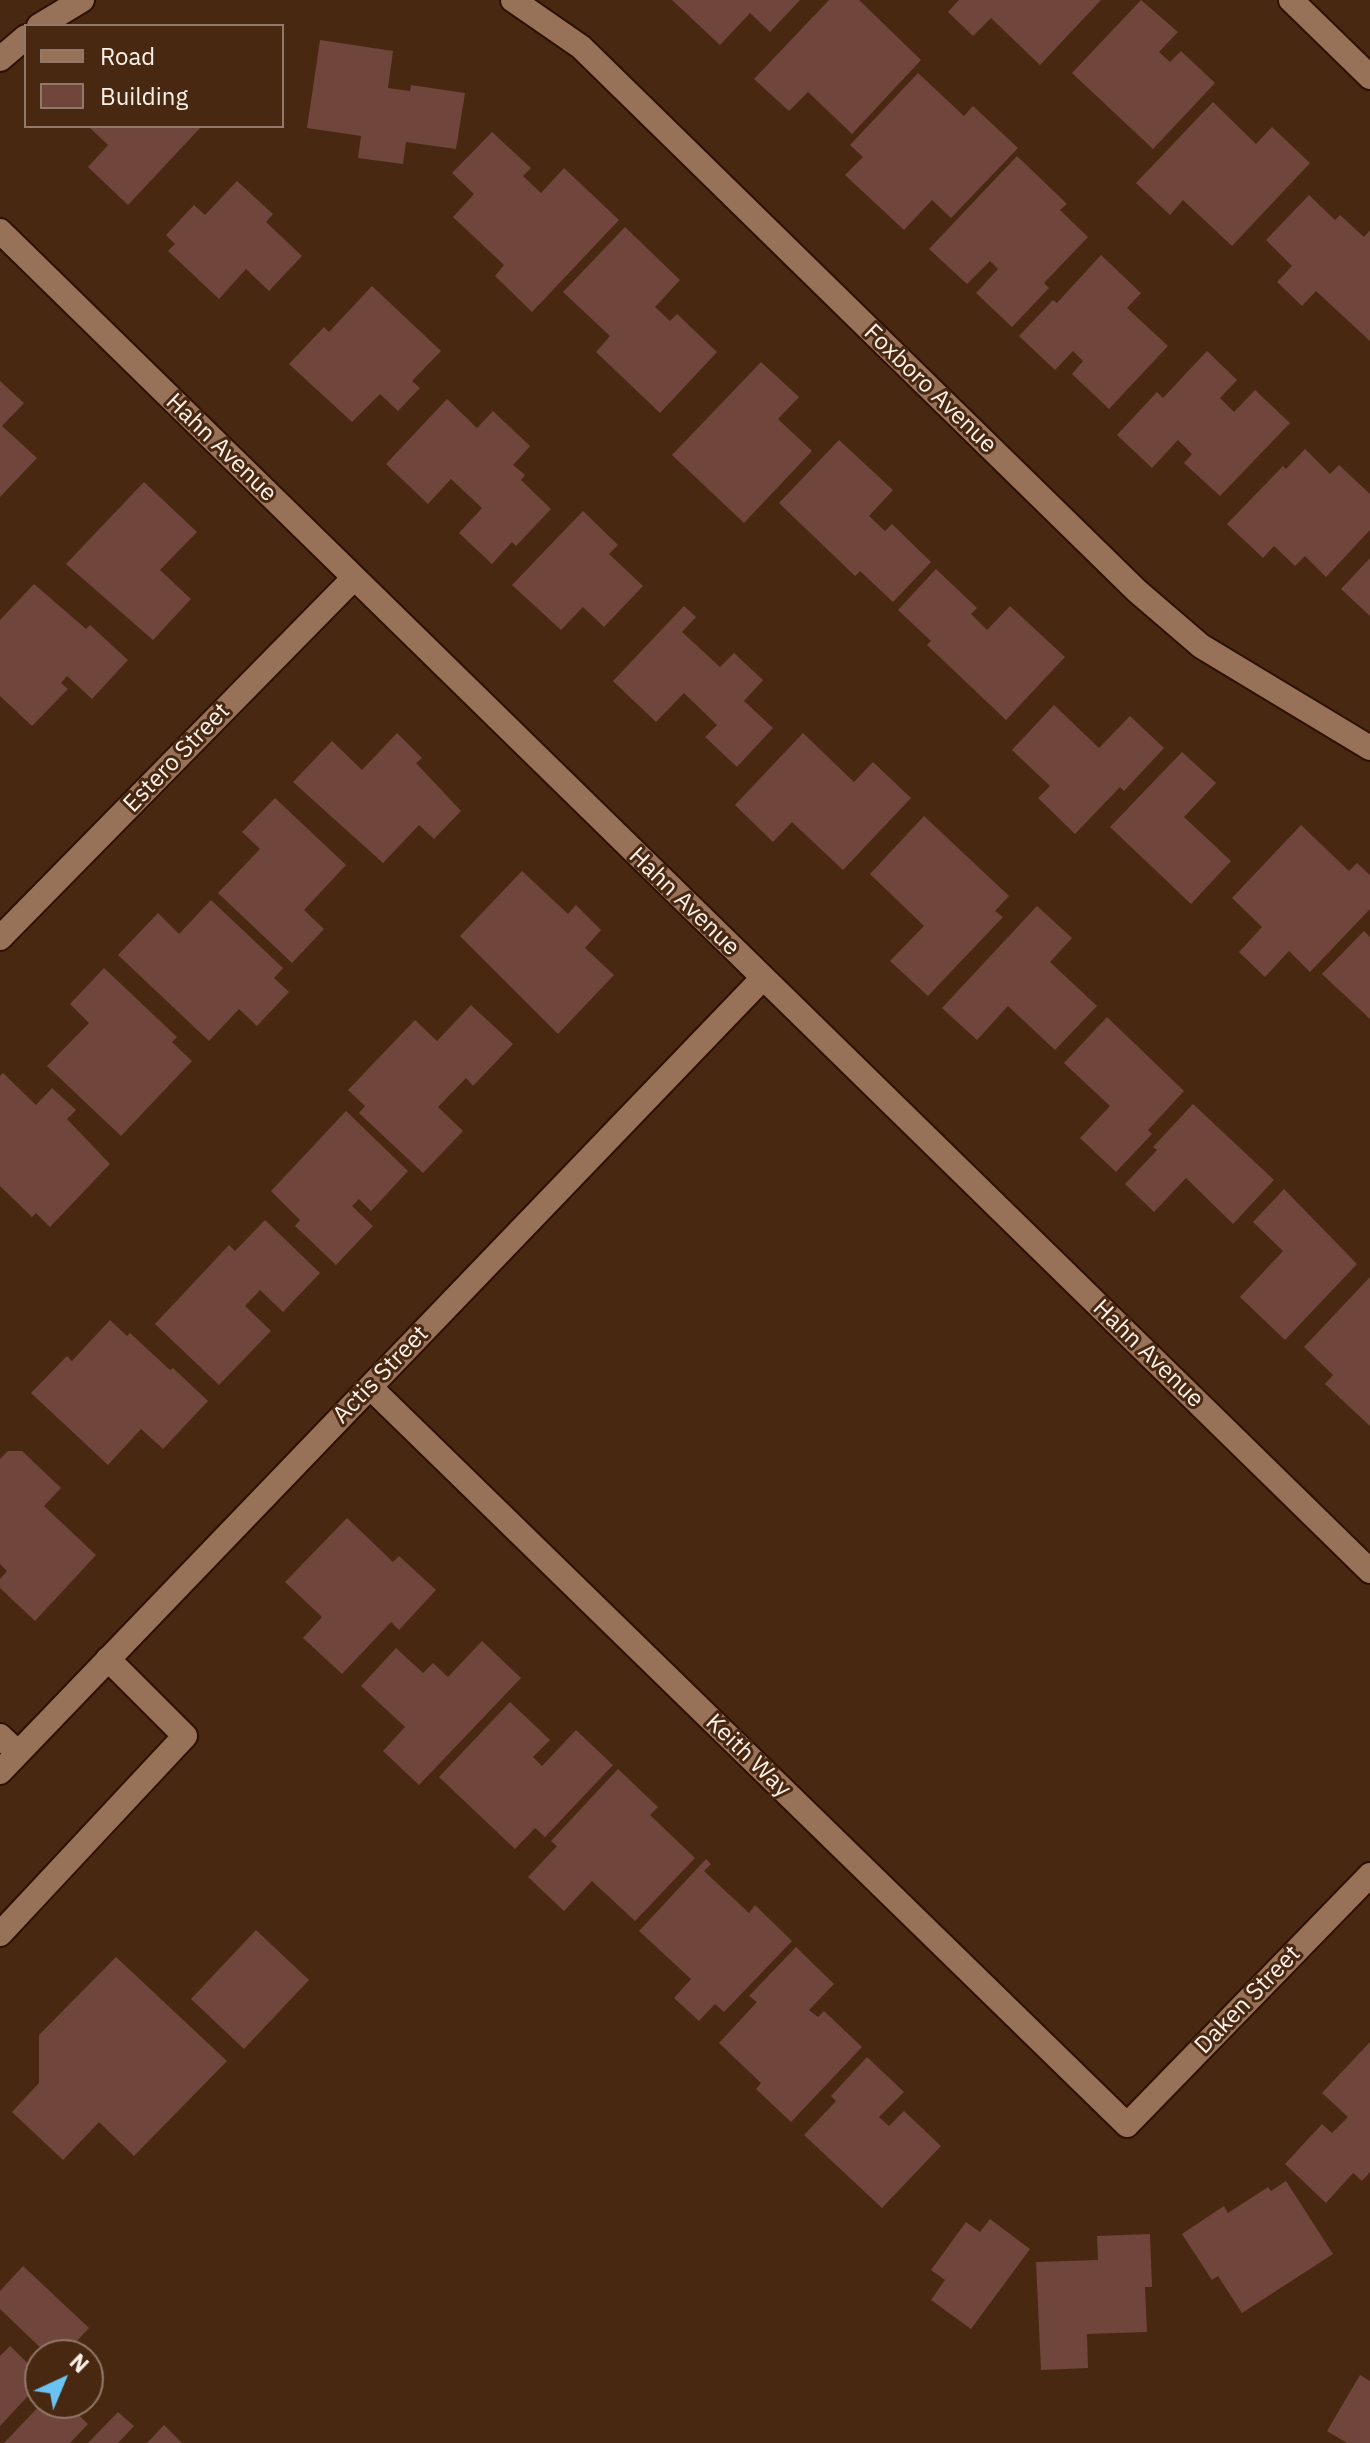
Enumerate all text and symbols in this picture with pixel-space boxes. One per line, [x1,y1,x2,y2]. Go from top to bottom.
legend [24,24,284,128]
text: Road [100,40,155,72]
text: Building [100,80,188,112]
street label: Foxboro Avenue [858,318,1002,460]
street label: Hahn Avenue [160,388,282,508]
street label: Estero Street [118,697,236,819]
street label: Hahn Avenue [623,842,745,962]
street label: Hahn Avenue [1087,1294,1209,1414]
street label: Actis Street [327,1320,435,1430]
street label: Keith Way [699,1708,797,1804]
street label: Daken Street [1189,1940,1307,2060]
north arrow [24,2339,104,2419]
text: N [64,2347,95,2379]

